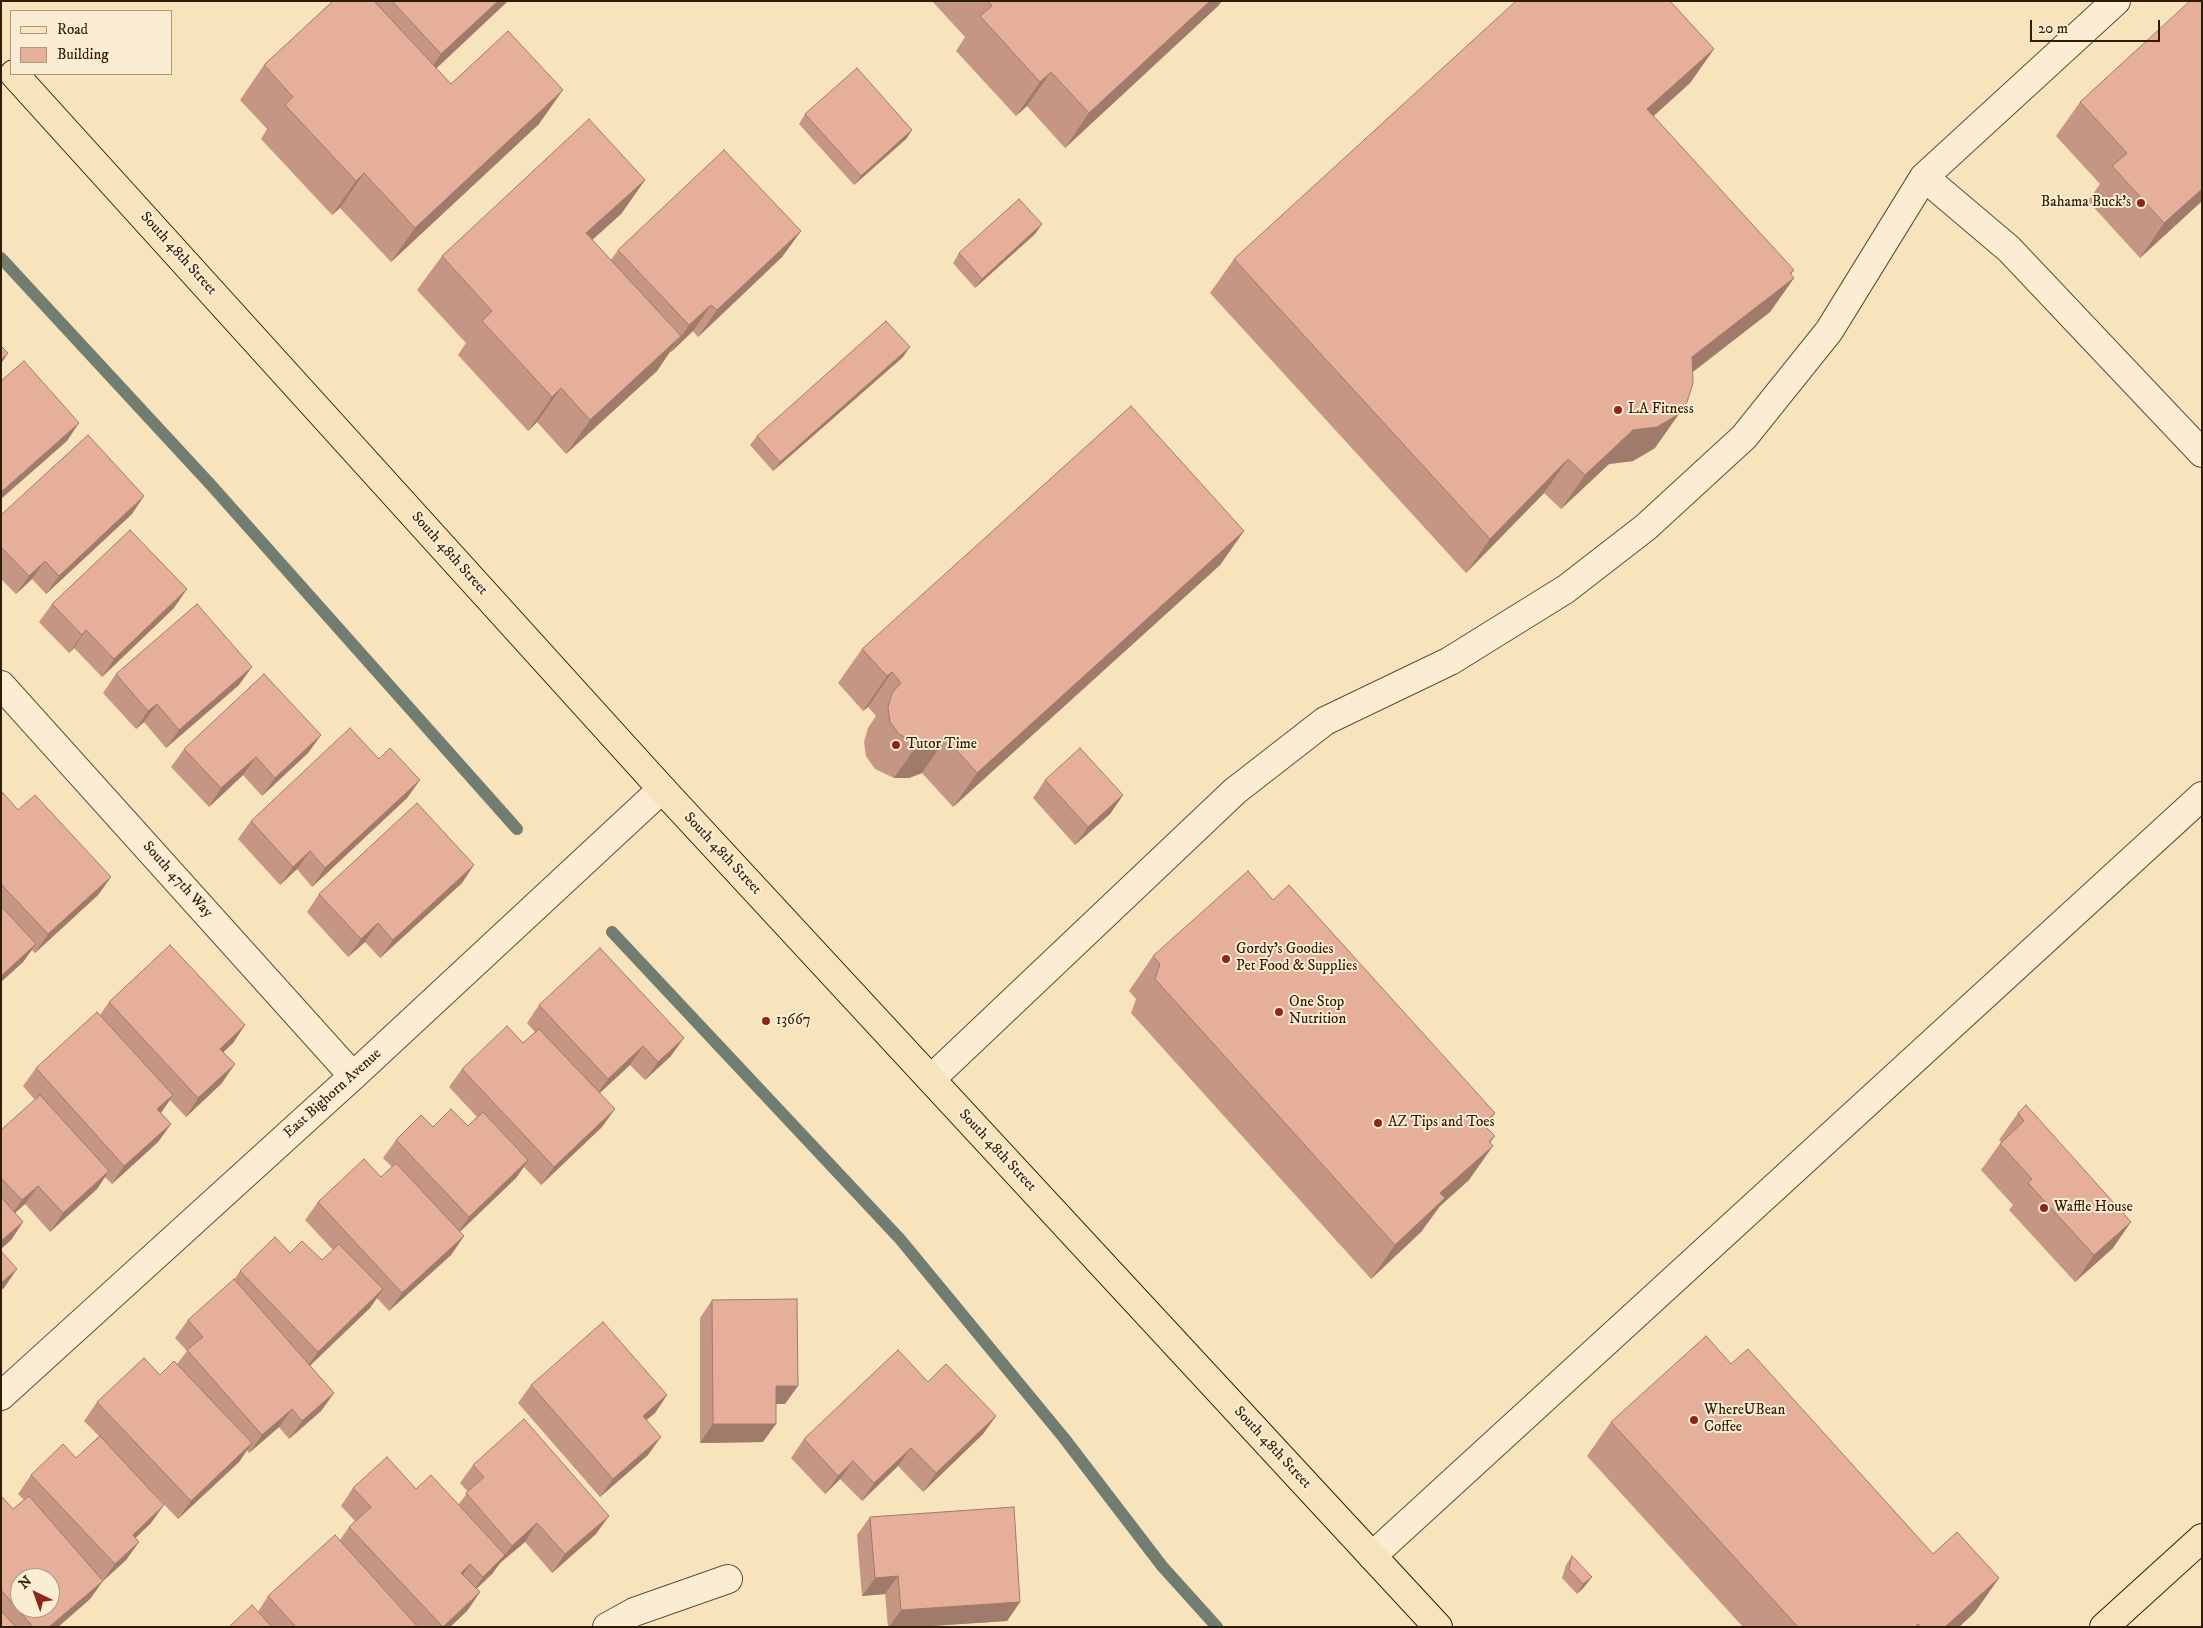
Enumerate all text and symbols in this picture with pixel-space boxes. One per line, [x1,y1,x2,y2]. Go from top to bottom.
legend [10,10,172,75]
scale bar [2033,10,2163,42]
text: 20 m [2038,19,2068,38]
text: Road [57,20,88,39]
text: Building [57,45,109,64]
place label: Bahama Buck's [2041,194,2131,212]
marker: Bahama Buck's [2135,197,2147,209]
street label: South 48th Street [136,209,220,299]
place label: LA Fitness [1628,401,1694,419]
marker: LA Fitness [1612,404,1624,416]
street label: South 48th Street [407,509,491,599]
place label: Tutor Time [906,736,977,754]
marker: Tutor Time [890,739,902,751]
street label: South 48th Street [679,809,765,899]
street label: South 47th Way [138,838,216,922]
place label: Gordy's Goodies Pet Food & Supplies [1236,941,1357,976]
marker: Gordy's Goodies Pet Food & Supplies [1220,953,1232,965]
place label: One Stop Nutrition [1289,994,1346,1029]
marker: One Stop Nutrition [1273,1006,1285,1018]
place label: 13667 [776,1012,811,1030]
marker: 13667 [760,1015,772,1027]
street label: East Bighorn Avenue [280,1045,386,1143]
street label: South 48th Street [954,1106,1040,1196]
place label: AZ Tips and Toes [1388,1114,1494,1132]
marker: AZ Tips and Toes [1372,1117,1384,1129]
place label: Waffle House [2054,1199,2133,1217]
marker: Waffle House [2038,1202,2050,1214]
place label: WhereUBean Coffee [1704,1402,1785,1437]
street label: South 48th Street [1229,1403,1315,1493]
marker: WhereUBean Coffee [1688,1414,1700,1426]
north arrow [10,1568,60,1618]
text: N [15,1572,36,1593]

